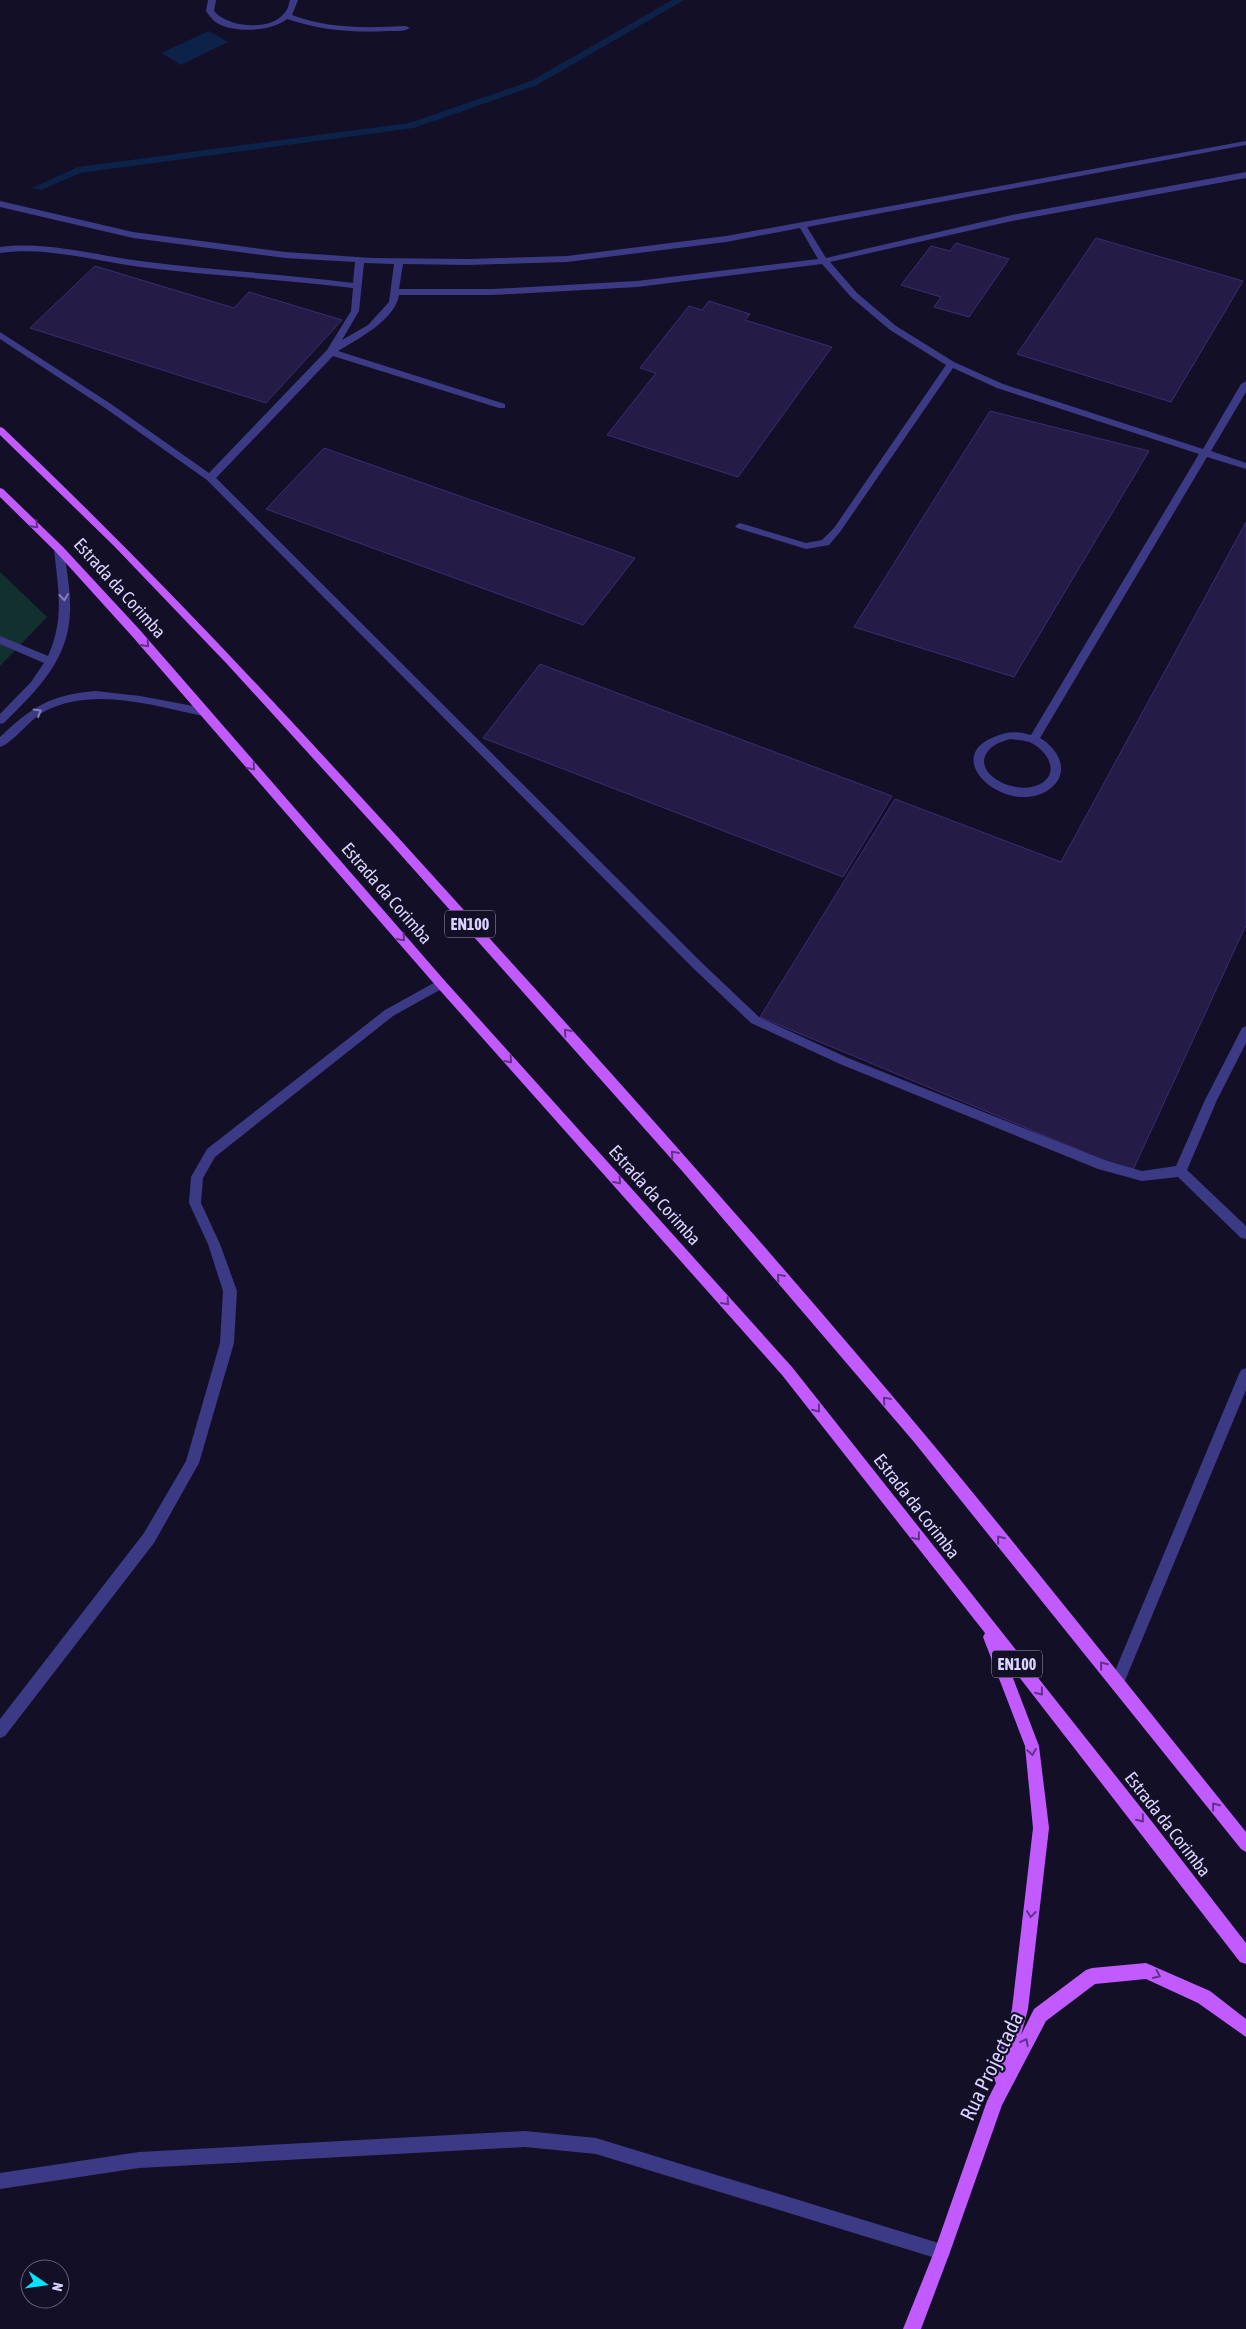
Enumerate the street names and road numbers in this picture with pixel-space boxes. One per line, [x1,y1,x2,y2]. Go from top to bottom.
street label: Estrada da Corimba [70,534,170,642]
street label: Estrada da Corimba [337,838,437,948]
road number: EN100 [445,911,495,938]
street label: Estrada da Corimba [605,1141,705,1249]
street label: Estrada da Corimba [870,1449,964,1563]
road number: EN100 [992,1650,1042,1678]
street label: Estrada da Corimba [1121,1767,1215,1881]
street label: Rua Projectada [955,2008,1027,2124]

